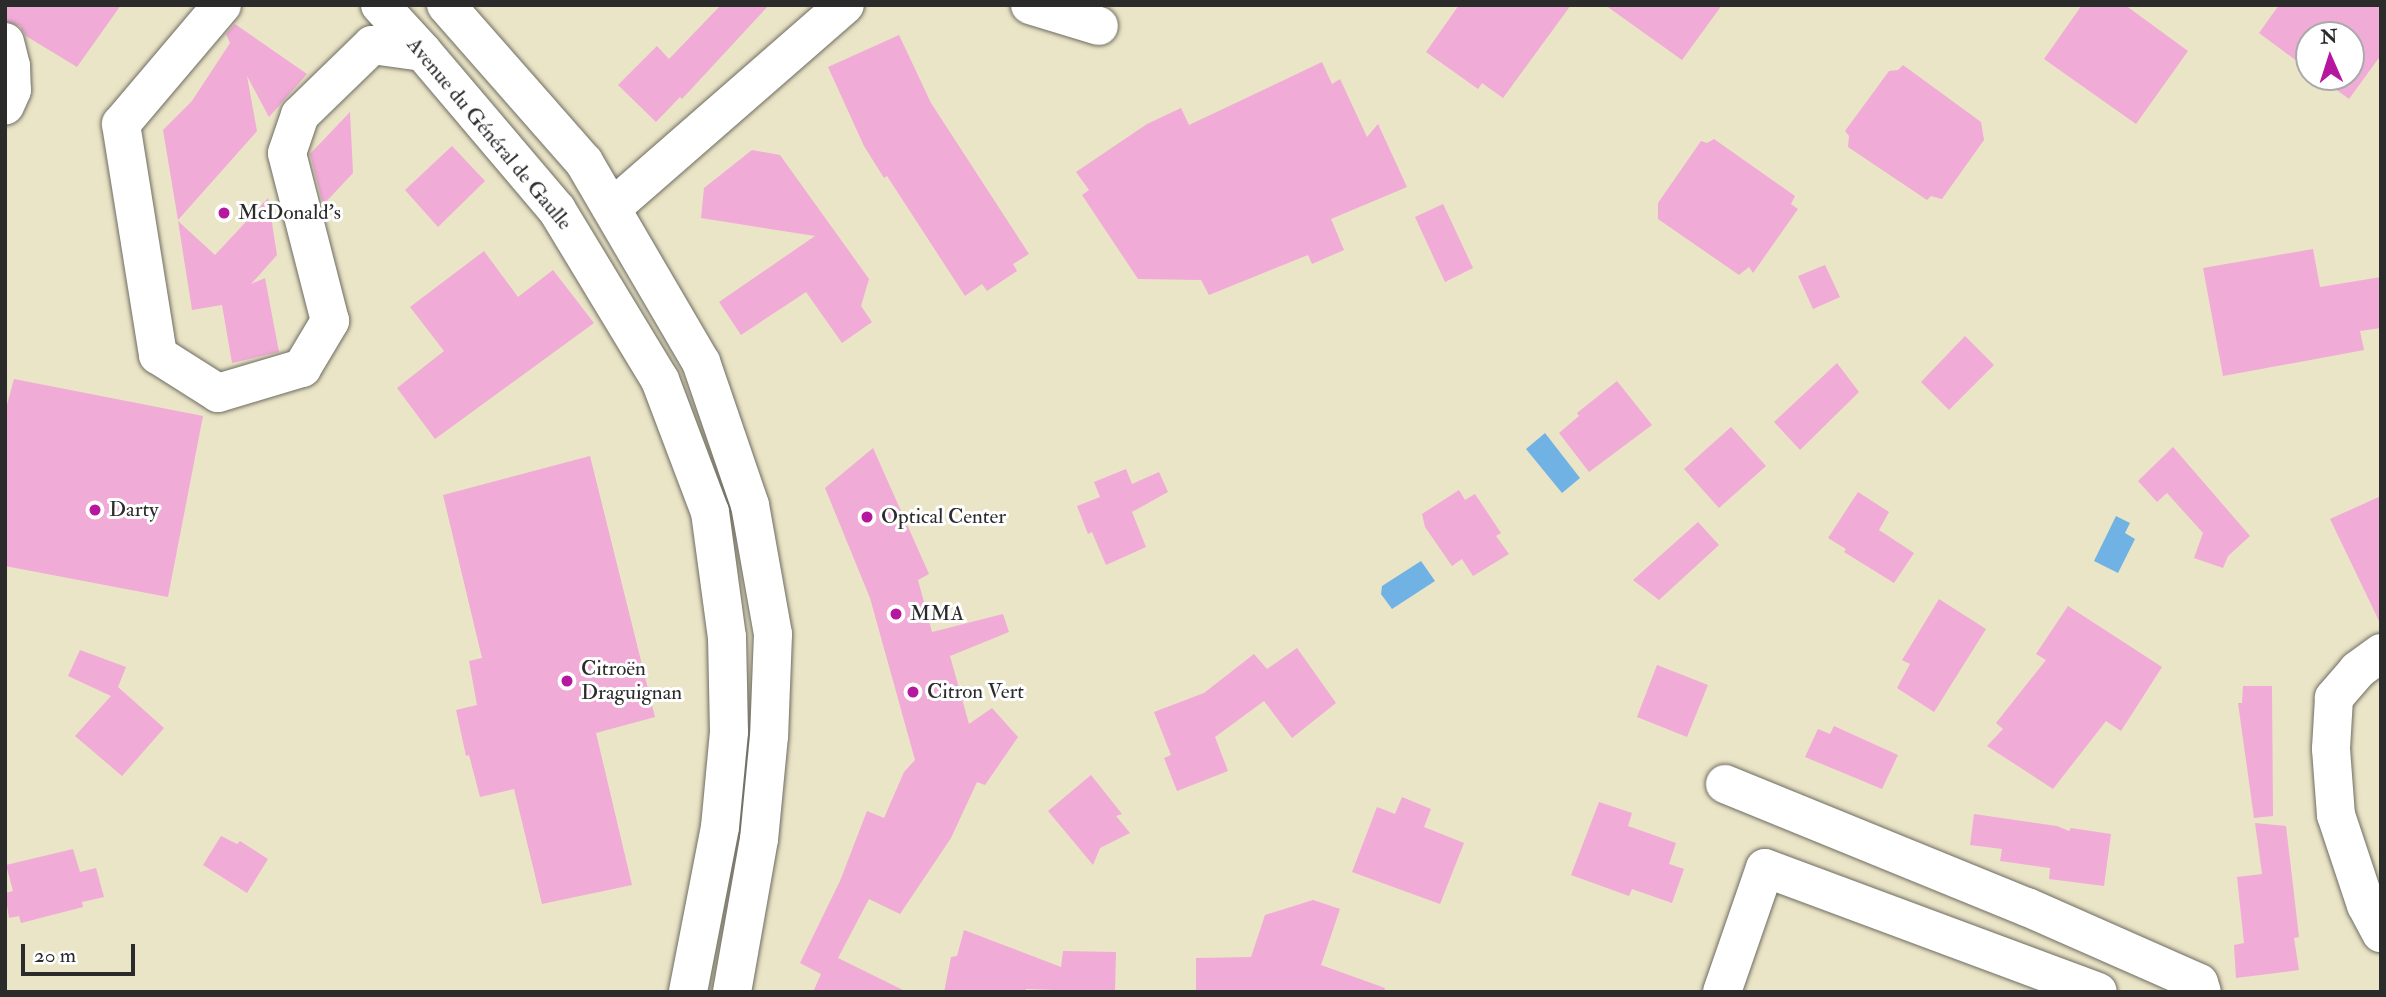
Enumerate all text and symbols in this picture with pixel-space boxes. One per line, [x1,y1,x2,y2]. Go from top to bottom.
north arrow [2295,21,2365,91]
text: N [2320,25,2338,49]
street label: Avenue du Général de Gaulle [401,33,577,235]
place label: McDonald's [238,200,341,226]
marker: McDonald's [216,205,232,221]
place label: Darty [109,497,159,523]
marker: Darty [87,502,103,518]
place label: Optical Center [881,504,1006,530]
marker: Optical Center [859,509,875,525]
place label: MMA [910,601,964,627]
marker: MMA [888,606,904,622]
place label: Citroën Draguignan [581,656,682,706]
marker: Citroën Draguignan [559,673,575,689]
place label: Citron Vert [927,679,1024,705]
marker: Citron Vert [905,684,921,700]
scale bar [24,930,138,974]
text: 20 m [34,942,76,969]

